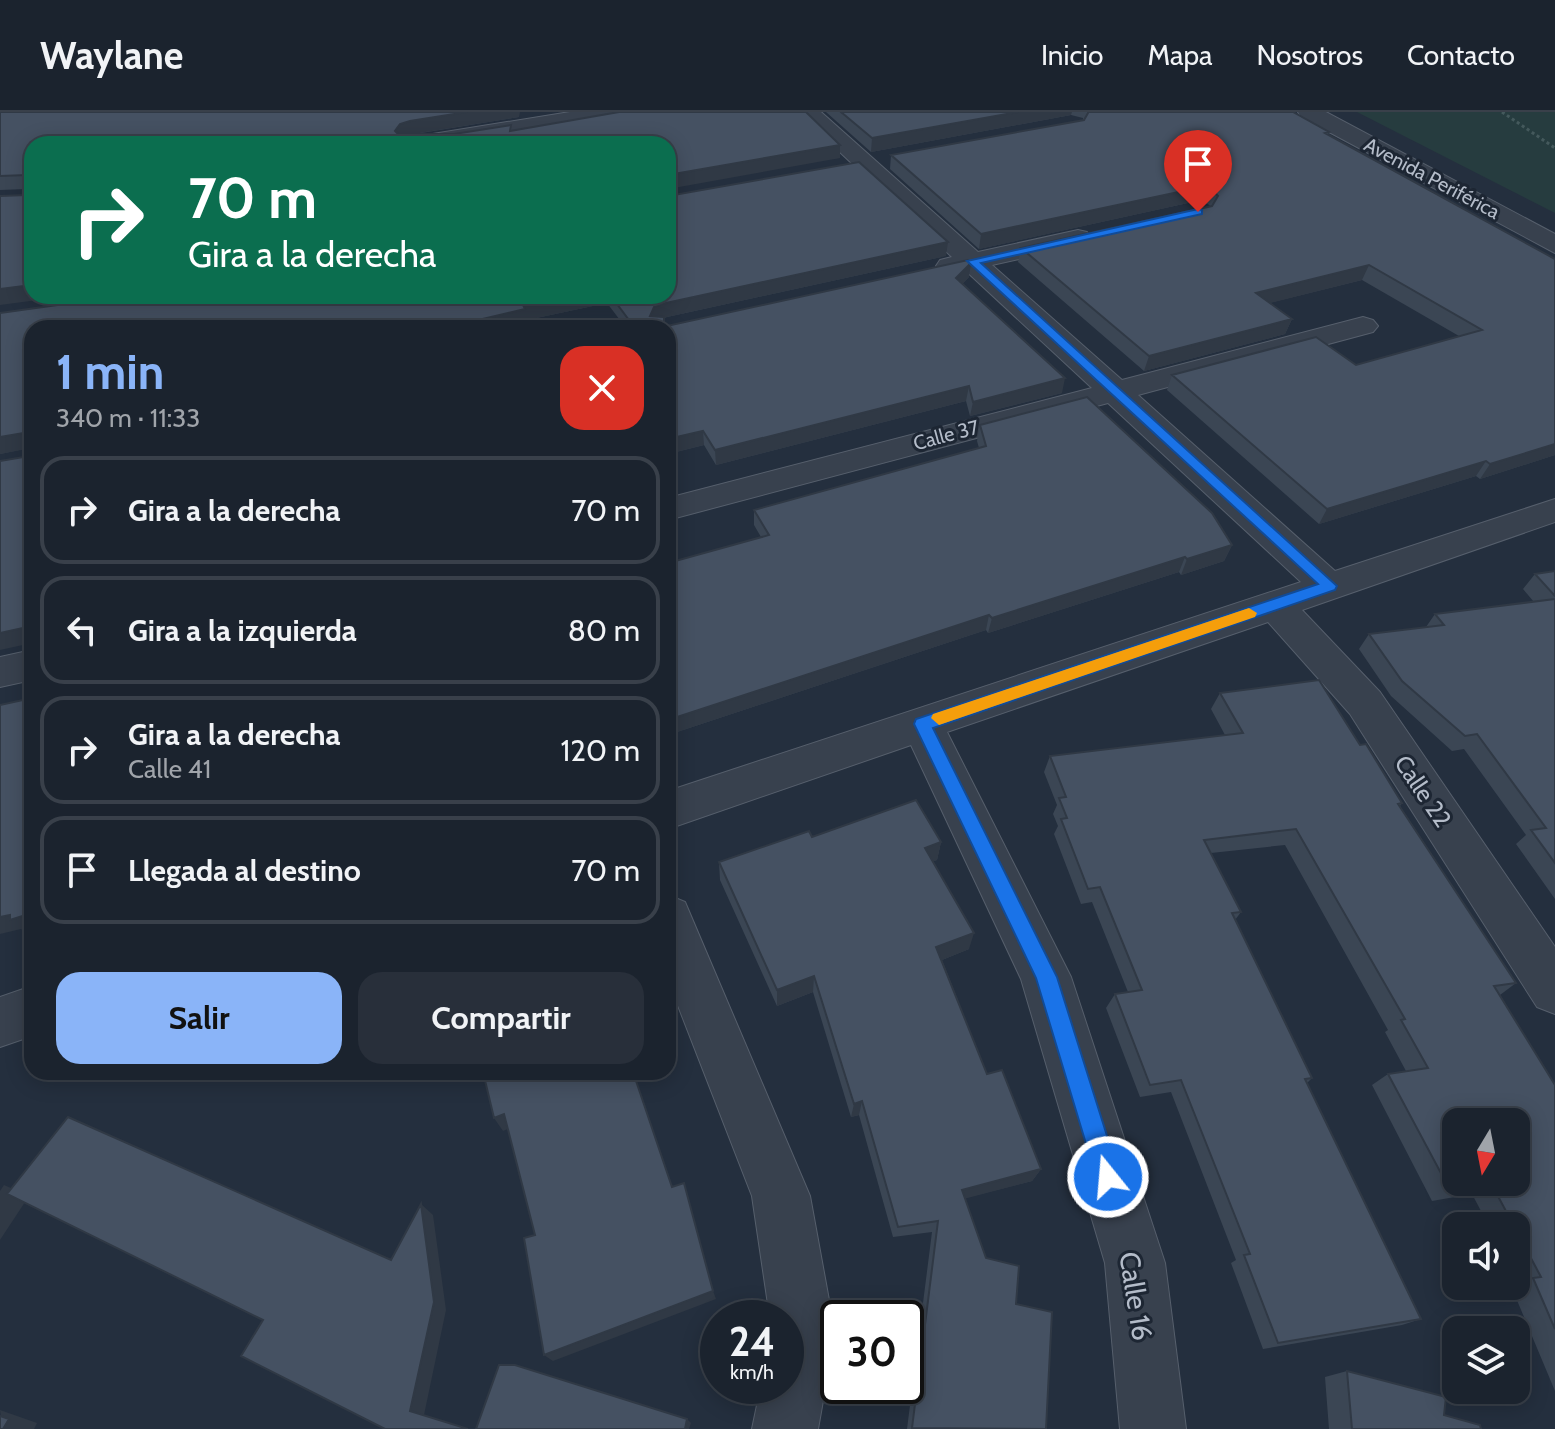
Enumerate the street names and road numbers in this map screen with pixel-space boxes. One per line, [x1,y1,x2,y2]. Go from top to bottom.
street label: Avenida Periférica [1360,132,1504,224]
street label: Calle 37 [911,415,981,455]
street label: Calle 22 [1389,750,1457,832]
street label: Calle 16 [1112,1249,1160,1343]

